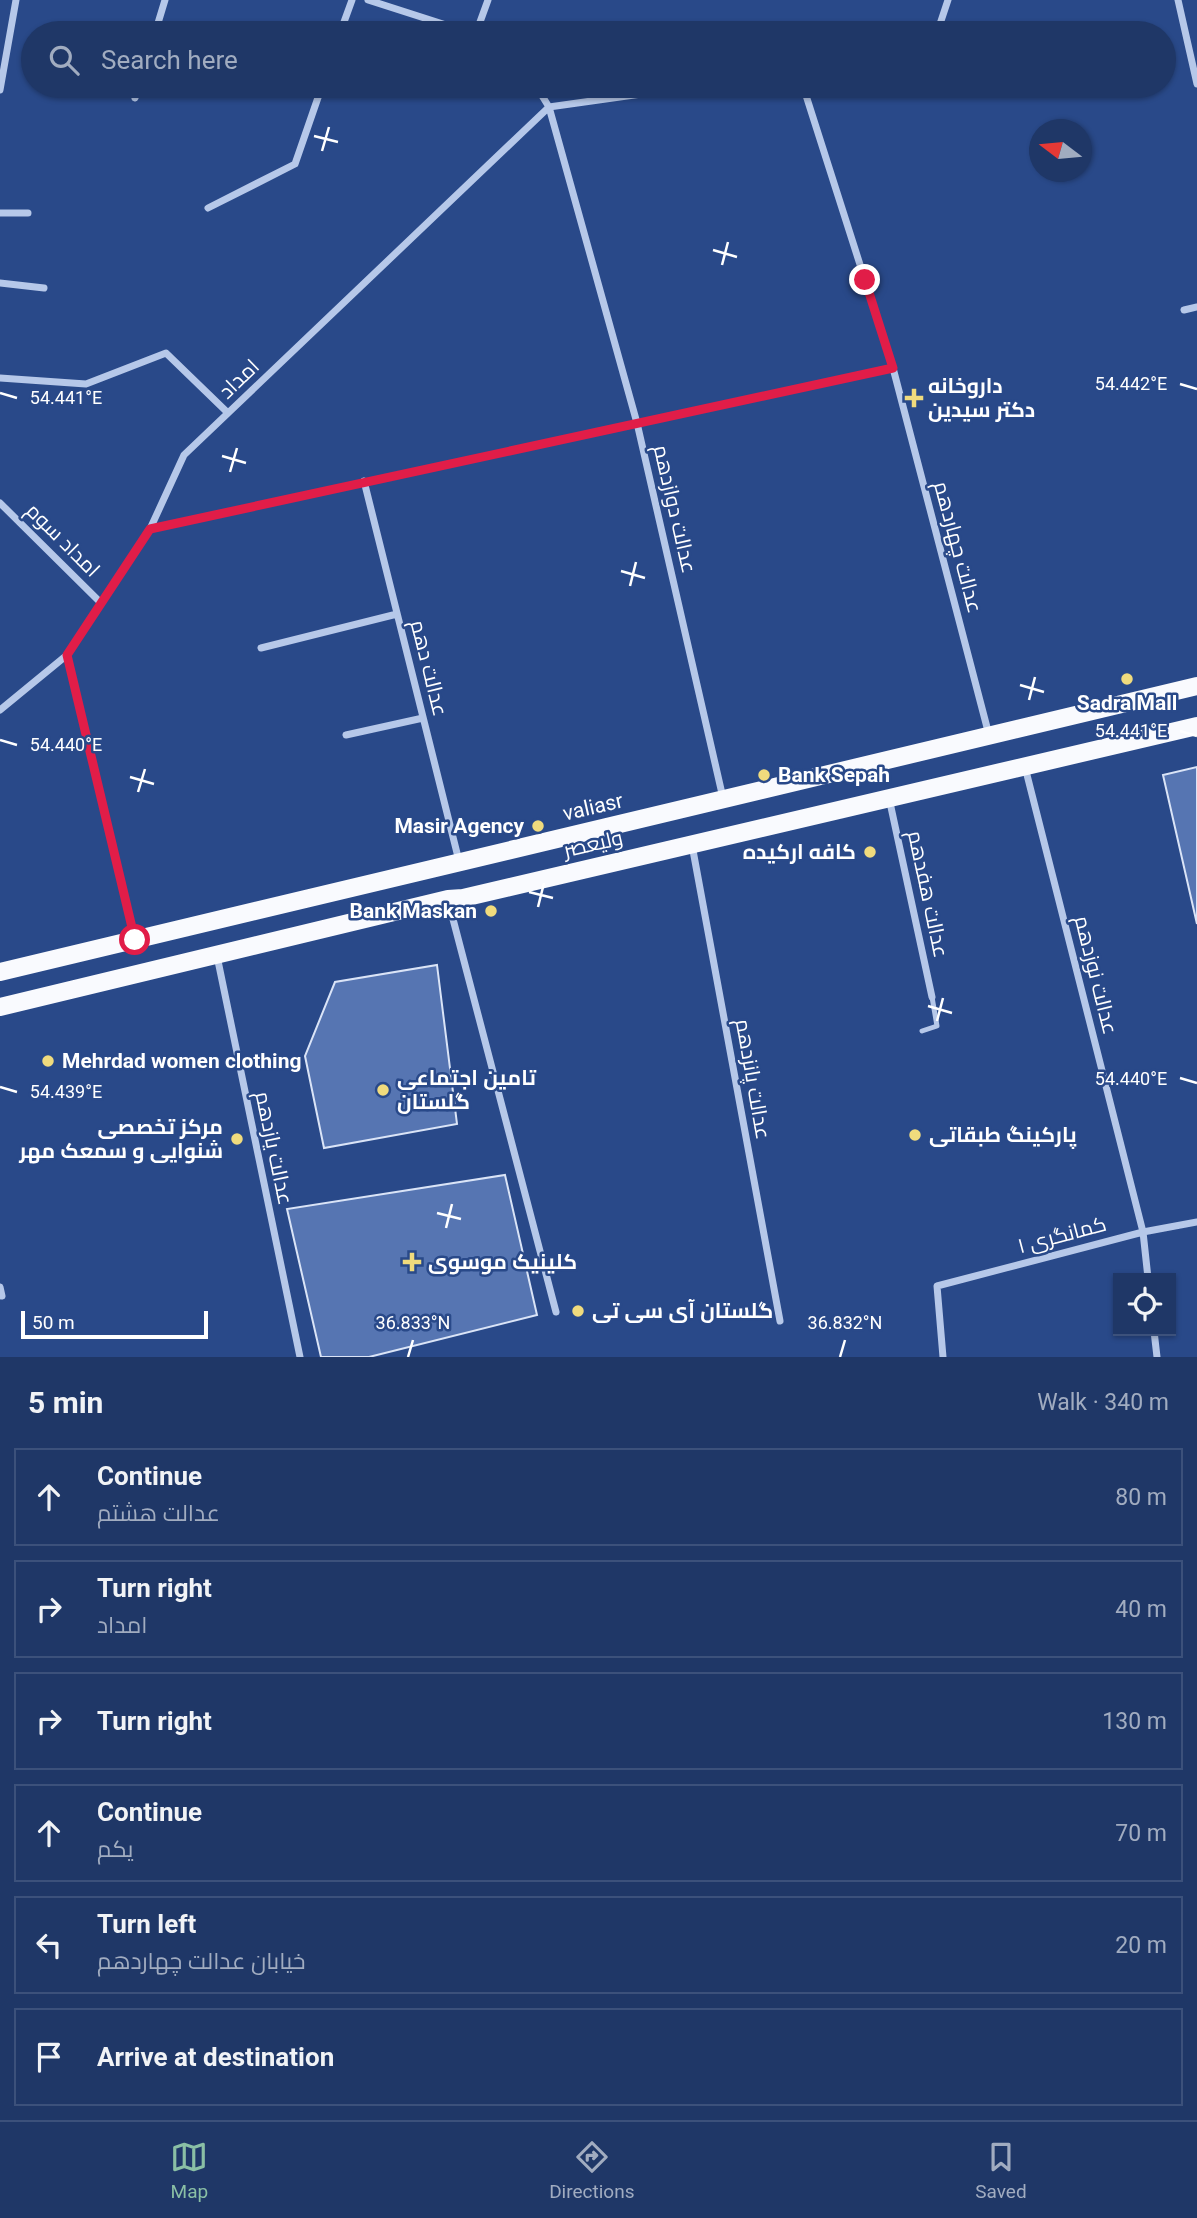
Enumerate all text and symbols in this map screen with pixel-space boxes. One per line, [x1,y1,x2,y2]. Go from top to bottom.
search box [21,21,1176,98]
icon: search [45,41,83,79]
text: Search here [101,45,238,75]
north arrow [1029,119,1092,182]
route end [849,264,880,295]
street label: امداد [214,354,264,404]
text: 54.442°E [1095,373,1167,394]
place label: داروخانه دکتر سیدین [928,374,1035,422]
text: 54.441°E [30,387,102,408]
marker: داروخانه دکتر سیدین [906,390,922,406]
street label: عدالت دوازدهم [647,443,701,576]
street label: عدالت چهاردهم [927,479,987,616]
street label: امداد سوم [20,498,105,583]
street label: عدالت دهم [404,617,453,719]
marker: Sadra Mall [1119,671,1135,687]
place label: Sadra Mall [1077,691,1177,715]
text: 54.441°E [1095,720,1167,741]
text: 54.440°E [30,734,102,755]
place label: Bank Sepah [778,763,890,787]
marker: Bank Sepah [756,767,772,783]
street label: valiasr [561,788,625,826]
place label: Masir Agency [394,814,524,838]
marker: Masir Agency [530,818,546,834]
street label: ولیعصر [560,826,625,863]
street label: عدالت هفدهم [901,828,953,960]
place label: کافه ارکیده [743,840,856,864]
marker: کافه ارکیده [862,844,878,860]
place label: Bank Maskan [350,899,477,923]
marker: Bank Maskan [483,903,499,919]
street label: عدالت نوزدهم [1068,913,1122,1037]
route start [119,924,150,955]
street label: عدالت پانزدهم [729,1017,775,1141]
place label: Mehrdad women clothing [62,1049,301,1073]
marker: Mehrdad women clothing [40,1053,56,1069]
place label: تامین اجتماعی گلستان [397,1066,537,1114]
text: 54.440°E [1095,1068,1167,1089]
text: 54.439°E [30,1081,102,1102]
marker: تامین اجتماعی گلستان [375,1082,391,1098]
street label: عدالت یازدهم [248,1089,298,1207]
place label: مرکز تخصصی شنوایی و سمعک مهر [18,1115,223,1164]
place label: پارکینگ طبقاتی [929,1123,1077,1150]
marker: پارکینگ طبقاتی [907,1127,923,1143]
marker: مرکز تخصصی شنوایی و سمعک مهر [229,1131,245,1147]
street label: ۱ کمانگری [1015,1212,1109,1259]
place label: کلینیک موسوی [428,1250,577,1275]
marker: کلینیک موسوی [402,1252,422,1272]
map controls [1113,1273,1176,1336]
button: locate [1113,1273,1176,1336]
place label: گلستان آی سی تی [592,1299,773,1323]
marker: گلستان آی سی تی [570,1303,586,1319]
scale bar [21,1308,208,1340]
text: 50 m [32,1311,75,1334]
text: 36.833°N [376,1312,450,1333]
text: 36.832°N [808,1312,882,1333]
text: 5 min [28,1385,103,1420]
text: Walk · 340 m [1037,1389,1169,1416]
text: Continue [97,1461,202,1491]
icon: ahead [30,1478,68,1516]
text: 80 m [1115,1484,1167,1511]
text: عدالت هشتم [97,1500,220,1527]
text: Turn right [97,1573,212,1603]
icon: right [30,1590,68,1628]
text: 40 m [1115,1596,1167,1623]
text: امداد [97,1612,148,1639]
icon: right [30,1702,68,1740]
text: Turn right [97,1706,212,1736]
text: 130 m [1102,1708,1167,1735]
text: Continue [97,1797,202,1827]
icon: ahead [30,1814,68,1852]
text: 70 m [1115,1820,1167,1847]
text: یکم [97,1836,133,1863]
text: Turn left [97,1909,196,1939]
icon: left [30,1926,68,1964]
text: 20 m [1115,1932,1167,1959]
text: خیابان عدالت چهاردهم [97,1948,306,1975]
icon: arrive [30,2038,68,2076]
text: Arrive at destination [97,2042,334,2072]
tab: Map [170,2138,208,2203]
tab: Directions [549,2138,634,2203]
tab: Saved [975,2138,1027,2203]

